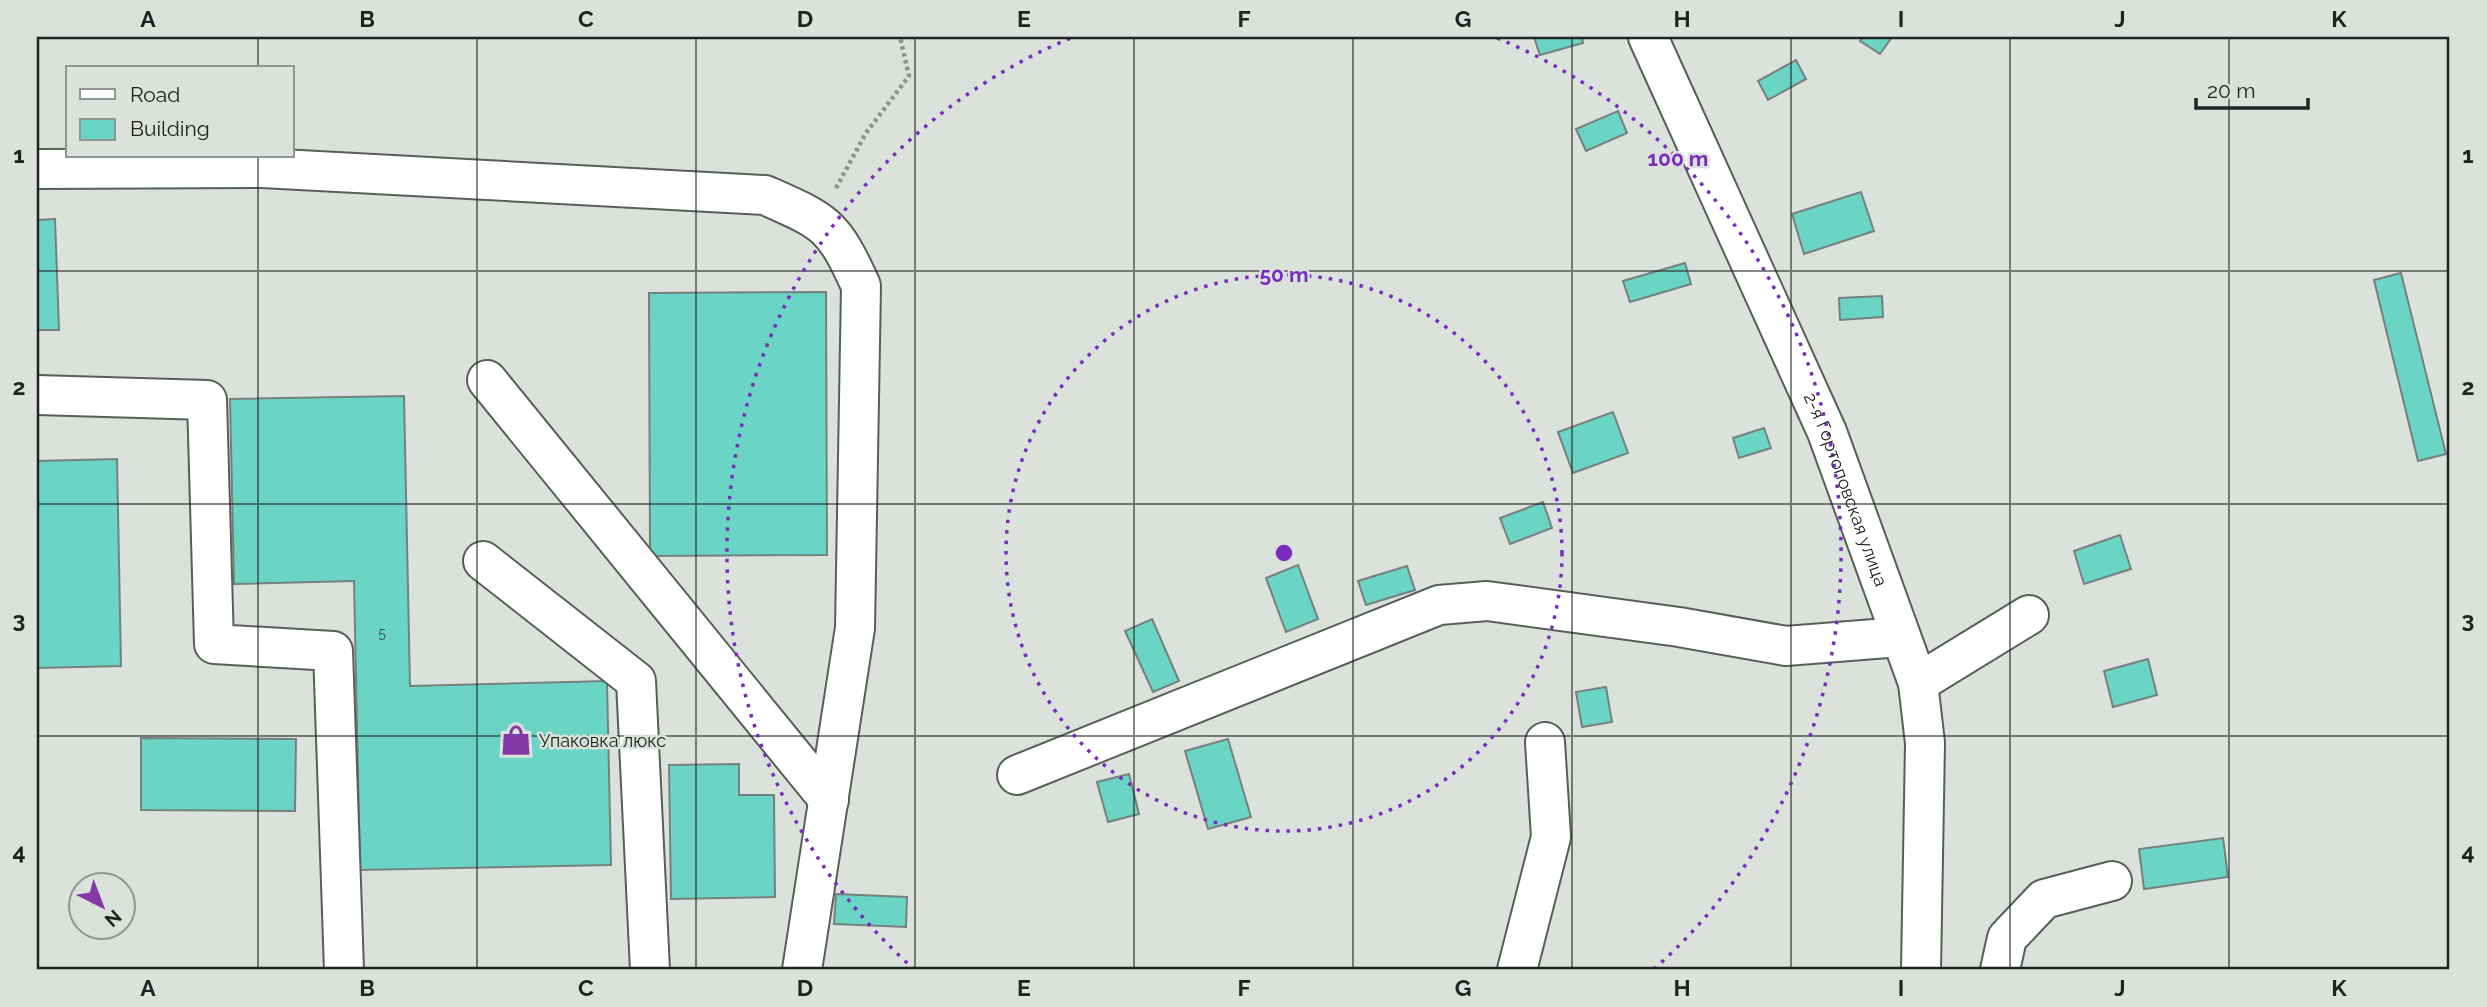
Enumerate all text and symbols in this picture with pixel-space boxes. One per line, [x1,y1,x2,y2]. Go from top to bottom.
text: A [140,5,156,32]
text: B [359,5,375,32]
text: C [578,5,594,32]
text: D [797,5,813,32]
text: E [1017,5,1031,32]
text: F [1237,5,1251,32]
text: G [1455,5,1471,32]
text: H [1673,5,1691,32]
text: I [1898,5,1904,32]
text: J [2114,5,2126,32]
text: K [2331,5,2347,32]
legend [66,66,294,158]
scale bar [2196,66,2308,110]
text: 20 m [2207,78,2255,103]
text: Road [130,82,180,107]
text: Building [130,116,210,141]
text: 1 [13,141,25,168]
text: 1 [2462,141,2474,168]
text: 100 m [1648,146,1708,171]
text: 50 m [1259,262,1309,287]
text: 2 [13,373,25,400]
text: 2 [2462,373,2474,400]
street label: 2-я Гортоповская улица [1800,389,1892,589]
centre of rings [1272,541,1296,565]
text: 3 [13,606,25,633]
text: 3 [2462,606,2474,633]
house number: 5 [378,625,386,641]
shop icon: Упаковка люкс [499,723,533,757]
place label: Упаковка люкс [539,730,666,751]
text: 4 [12,838,26,865]
text: 4 [2461,838,2475,865]
north arrow [66,870,136,940]
text: N [101,906,126,932]
text: A [140,974,156,1001]
text: B [359,974,375,1001]
text: C [578,974,594,1001]
text: D [797,974,813,1001]
text: E [1017,974,1031,1001]
text: F [1237,974,1251,1001]
text: G [1455,974,1471,1001]
text: H [1673,974,1691,1001]
text: I [1898,974,1904,1001]
text: J [2114,974,2126,1001]
text: K [2331,974,2347,1001]

